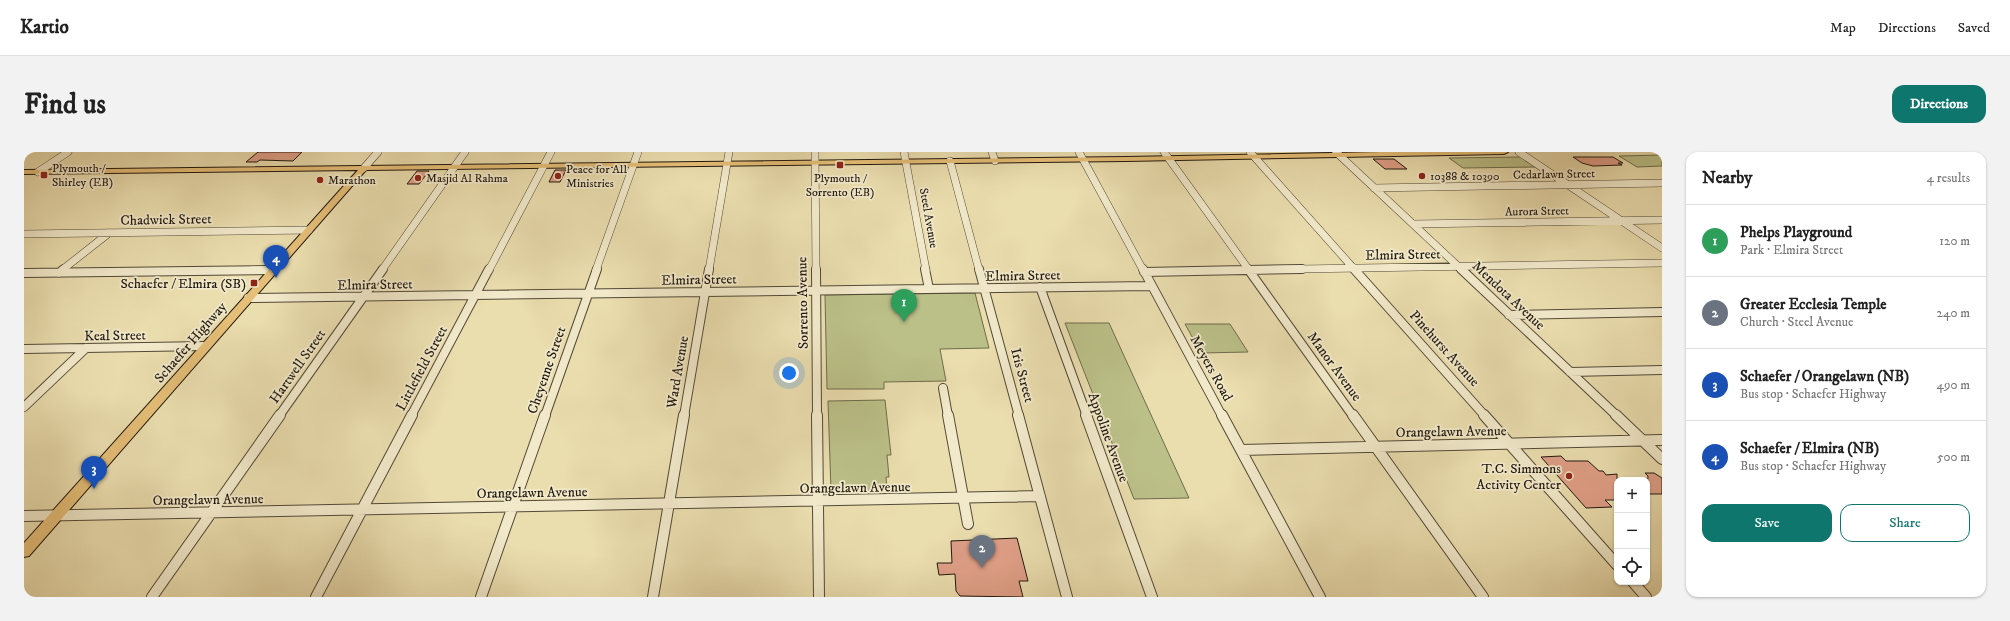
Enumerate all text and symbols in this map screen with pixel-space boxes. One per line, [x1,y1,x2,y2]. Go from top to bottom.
text: Kartio [20,16,69,39]
text: Map [1830,19,1856,37]
text: Directions [1878,19,1936,37]
text: Saved [1958,19,1990,37]
button: Directions [1892,85,1986,123]
text: Find us [24,87,106,122]
marker: Plymouth / Sorrento (EB) [835,160,845,170]
place label: Plymouth / Shirley (EB) [52,161,113,190]
place label: Peace for All Ministries [566,162,627,191]
street label: Cedarlawn Street [1513,166,1595,183]
text: Nearby [1702,167,1752,189]
place label: 10388 & 10390 [1430,169,1499,184]
marker: Plymouth / Shirley (EB) [39,170,49,180]
text: 4 results [1927,170,1970,186]
place label: Masjid Al Rahma [426,171,509,186]
marker: Peace for All Ministries [553,171,563,181]
place label: Plymouth / Sorrento (EB) [806,171,874,200]
marker: 10388 & 10390 [1417,171,1427,181]
place label: Marathon [328,173,377,188]
marker: Masjid Al Rahma [413,173,423,183]
marker: Marathon [315,175,325,185]
street label: Steel Avenue [916,187,941,249]
street label: Aurora Street [1505,203,1569,220]
street label: Chadwick Street [120,210,212,230]
text: Phelps Playground [1740,223,1852,242]
text: 1 [1713,233,1717,249]
text: 120 m [1939,233,1970,249]
text: Park · Elmira Street [1740,242,1843,258]
pin: 4 [263,245,289,278]
street label: Elmira Street [1365,245,1441,265]
street label: Sorrento Avenue [793,257,813,349]
street label: Mendota Avenue [1468,257,1549,334]
street label: Elmira Street [985,266,1061,286]
street label: Elmira Street [661,270,737,290]
place label: Schaefer / Elmira (SB) [120,275,246,293]
street label: Elmira Street [337,275,413,295]
marker: Schaefer / Elmira (SB) [249,278,259,288]
pin: 1 [891,289,917,322]
text: Greater Ecclesia Temple [1740,295,1887,314]
street label: Schaefer Highway [151,298,231,387]
text: 2 [1712,305,1718,321]
text: 240 m [1937,305,1970,321]
street label: Pinehurst Avenue [1405,307,1483,391]
text: Church · Steel Avenue [1740,314,1854,330]
street label: Littlefield Street [392,322,452,414]
street label: Cheyenne Street [524,324,570,416]
street label: Keal Street [84,326,147,346]
street label: Hartwell Street [266,326,330,407]
street label: Manor Avenue [1303,328,1365,405]
street label: Meyers Road [1186,332,1237,405]
street label: Ward Avenue [663,334,693,411]
street label: Iris Street [1006,346,1038,405]
your location [779,363,799,383]
text: Schaefer / Orangelawn (NB) [1740,367,1909,386]
text: 3 [1713,377,1717,393]
text: 490 m [1936,377,1970,393]
text: Bus stop · Schaefer Highway [1740,386,1886,402]
street label: Appoline Avenue [1084,390,1133,485]
street label: Orangelawn Avenue [1396,422,1507,442]
text: Schaefer / Elmira (NB) [1740,439,1879,458]
text: 4 [1711,449,1719,465]
text: 500 m [1937,449,1970,465]
pin: 3 [81,456,107,489]
text: Bus stop · Schaefer Highway [1740,458,1886,474]
place label: T.C. Simmons Activity Center [1476,460,1562,494]
marker: T.C. Simmons Activity Center [1564,471,1574,481]
map controls [1614,477,1650,585]
button: + [1614,477,1650,513]
street label: Orangelawn Avenue [800,478,911,498]
street label: Orangelawn Avenue [477,483,588,503]
street label: Orangelawn Avenue [153,490,264,510]
button: Save [1702,504,1832,542]
button: Share [1840,504,1970,542]
button: − [1614,513,1650,549]
pin: 2 [969,535,995,568]
button: locate [1614,549,1650,585]

